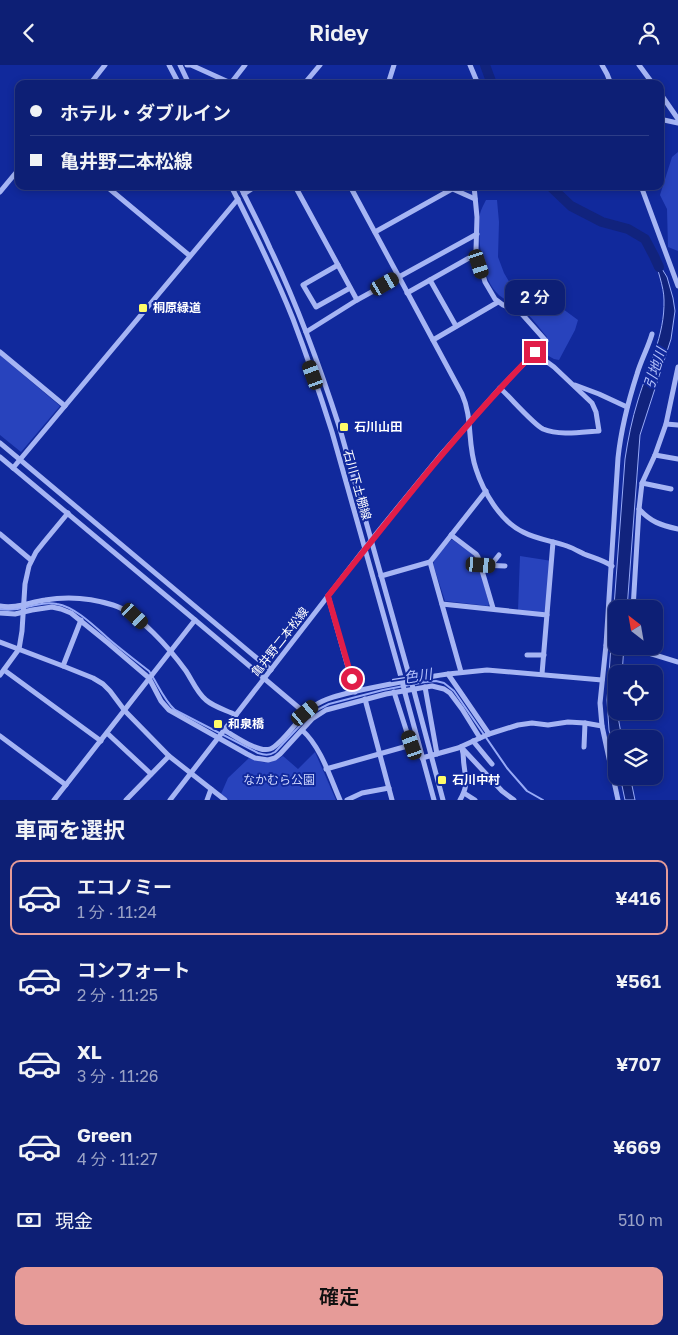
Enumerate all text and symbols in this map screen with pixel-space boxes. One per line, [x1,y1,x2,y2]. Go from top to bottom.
icon: back [15,19,43,47]
text: Ridey [309,19,369,46]
icon: person [635,19,663,47]
text: ホテル・ダブルイン [60,101,231,124]
text: 亀井野二本松線 [60,149,193,172]
car [467,247,490,281]
car [368,270,401,298]
callout: 2 分 [505,279,565,315]
text: 2 分 [520,287,550,307]
place label: 桐原緑道 [153,300,201,315]
marker: 桐原緑道 [137,302,149,314]
route end [524,341,546,363]
water label: 引地川 [640,343,670,390]
car [300,358,325,392]
place label: 石川山田 [354,419,402,434]
marker: 石川山田 [338,421,350,433]
street label: 石川下土棚線 [340,448,375,522]
car [465,556,496,574]
car [118,600,151,632]
north arrow [608,600,662,655]
map controls [608,600,663,785]
street label: 亀井野二本松線 [248,604,311,679]
water label: 一色川 [389,665,435,688]
button: locate [608,665,663,720]
route start [341,668,363,690]
car [288,698,321,728]
place label: 和泉橋 [228,716,265,731]
marker: 和泉橋 [212,718,224,730]
car [400,728,423,762]
button: layers [608,730,663,785]
park label: なかむら公園 [243,772,315,787]
place label: 石川中村 [452,772,500,787]
marker: 石川中村 [436,774,448,786]
text: 車両を選択 [15,816,125,843]
icon: car [17,875,62,920]
text: エコノミー [77,875,172,898]
text: ¥416 [615,886,661,909]
text: 1 分 · 11:24 [77,902,157,922]
icon: car [17,958,62,1003]
text: コンフォート [77,958,190,981]
text: ¥561 [616,969,661,992]
text: 2 分 · 11:25 [77,985,158,1005]
text: XL [77,1040,102,1063]
icon: car [17,1041,62,1086]
text: ¥707 [616,1052,661,1075]
text: 3 分 · 11:26 [77,1066,158,1086]
text: Green [77,1123,132,1146]
icon: car [17,1124,62,1169]
text: ¥669 [613,1135,661,1158]
text: 4 分 · 11:27 [77,1149,158,1169]
icon: cash [15,1206,43,1234]
text: 現金 [55,1209,93,1232]
text: 510 m [618,1210,663,1230]
button: 確定 [15,1267,663,1325]

